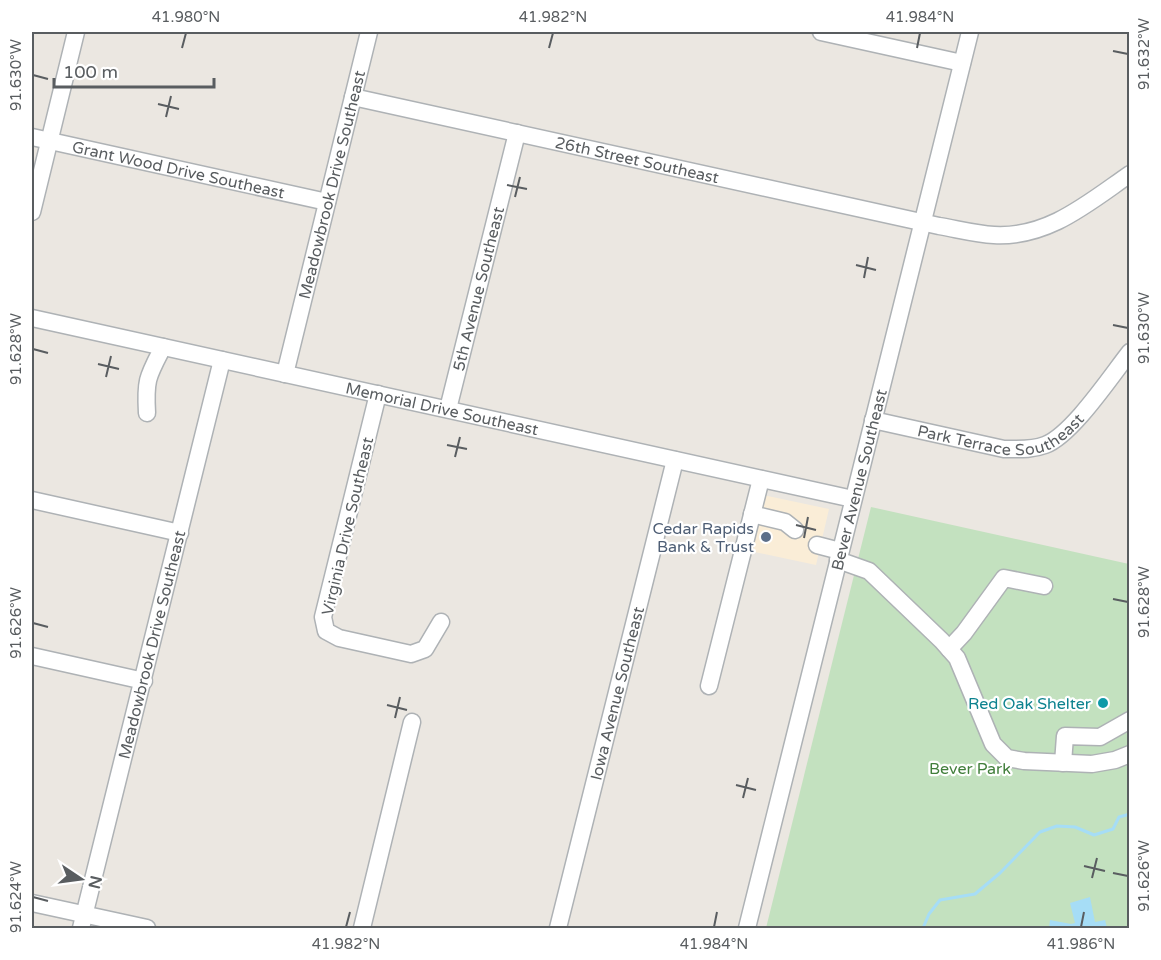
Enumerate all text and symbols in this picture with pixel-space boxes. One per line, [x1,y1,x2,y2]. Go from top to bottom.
text: 41.980°N [152,8,220,26]
text: 41.982°N [519,8,587,26]
text: 41.984°N [886,8,954,26]
text: 91.632°W [1135,18,1153,90]
text: 91.630°W [7,39,25,111]
scale bar [54,51,214,89]
text: 100 m [63,61,118,83]
street label: Meadowbrook Drive Southeast [295,69,370,301]
street label: 26th Street Southeast [553,133,721,188]
street label: Grant Wood Drive Southeast [70,137,286,203]
street label: 5th Avenue Southeast [449,205,509,373]
text: 91.630°W [1135,292,1153,364]
text: 91.628°W [7,313,25,385]
street label: Memorial Drive Southeast [344,378,540,440]
street label: Bever Avenue Southeast [827,387,892,573]
street label: Park Terrace Southeast [915,410,1089,460]
street label: Virginia Drive Southeast [318,435,378,617]
place label: Cedar Rapids Bank & Trust [652,519,754,557]
street label: Meadowbrook Drive Southeast [114,529,190,761]
marker: Cedar Rapids Bank & Trust [759,530,773,544]
text: 91.628°W [1135,566,1153,638]
text: 91.626°W [7,587,25,659]
street label: Iowa Avenue Southeast [586,605,649,782]
place label: Red Oak Shelter [968,694,1092,714]
marker: Red Oak Shelter [1096,696,1110,710]
park label: Bever Park [929,759,1011,779]
text: 91.626°W [1135,840,1153,912]
north arrow [51,849,111,909]
text: 91.624°W [7,861,25,933]
text: N [83,874,106,891]
text: 41.982°N [312,935,380,953]
text: 41.984°N [680,935,748,953]
text: 41.986°N [1047,935,1115,953]

